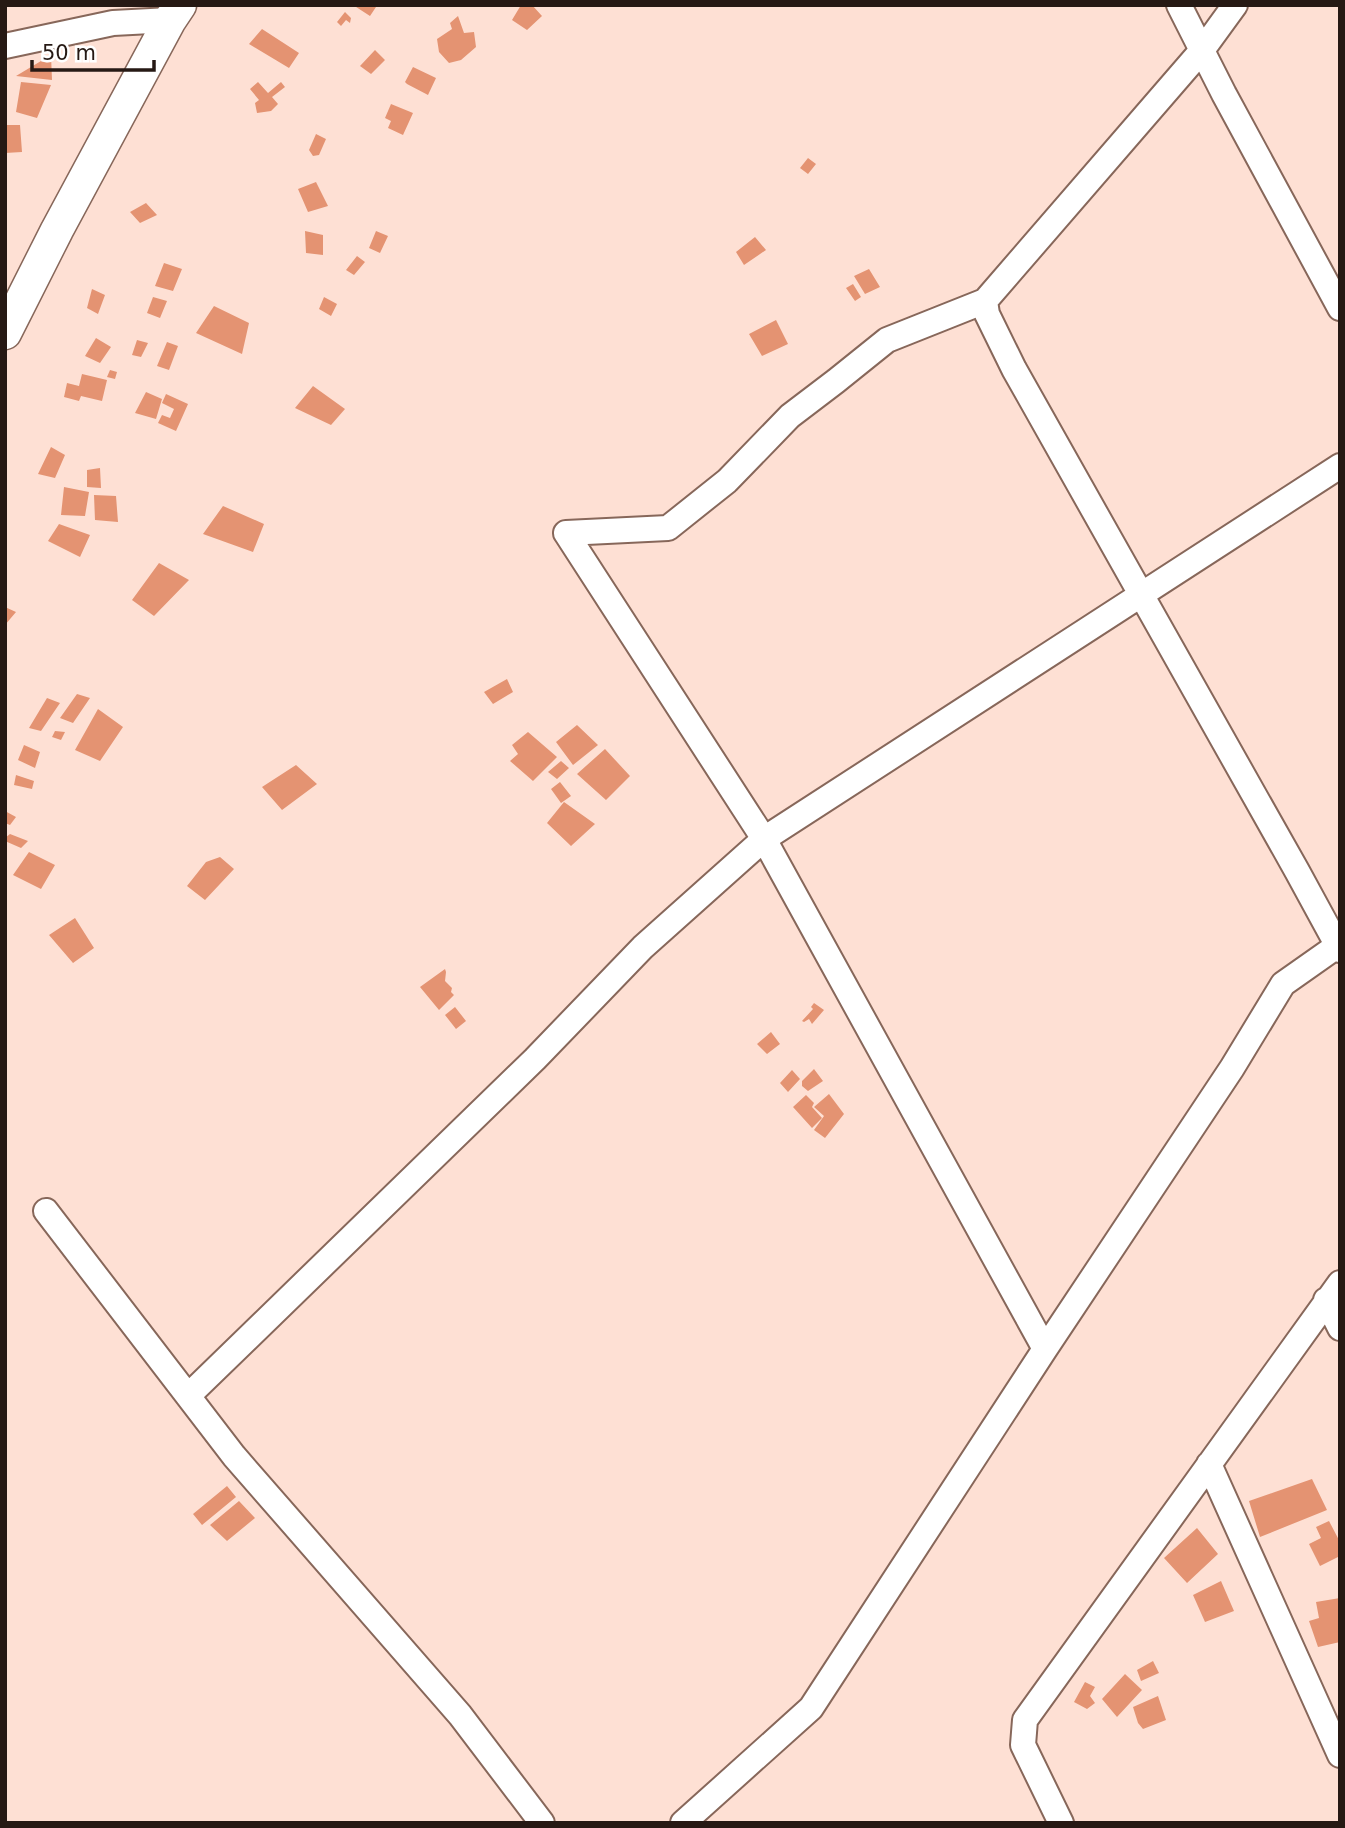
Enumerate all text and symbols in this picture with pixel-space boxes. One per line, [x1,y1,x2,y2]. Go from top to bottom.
scale bar [32,28,154,72]
text: 50 m [42,41,96,65]

